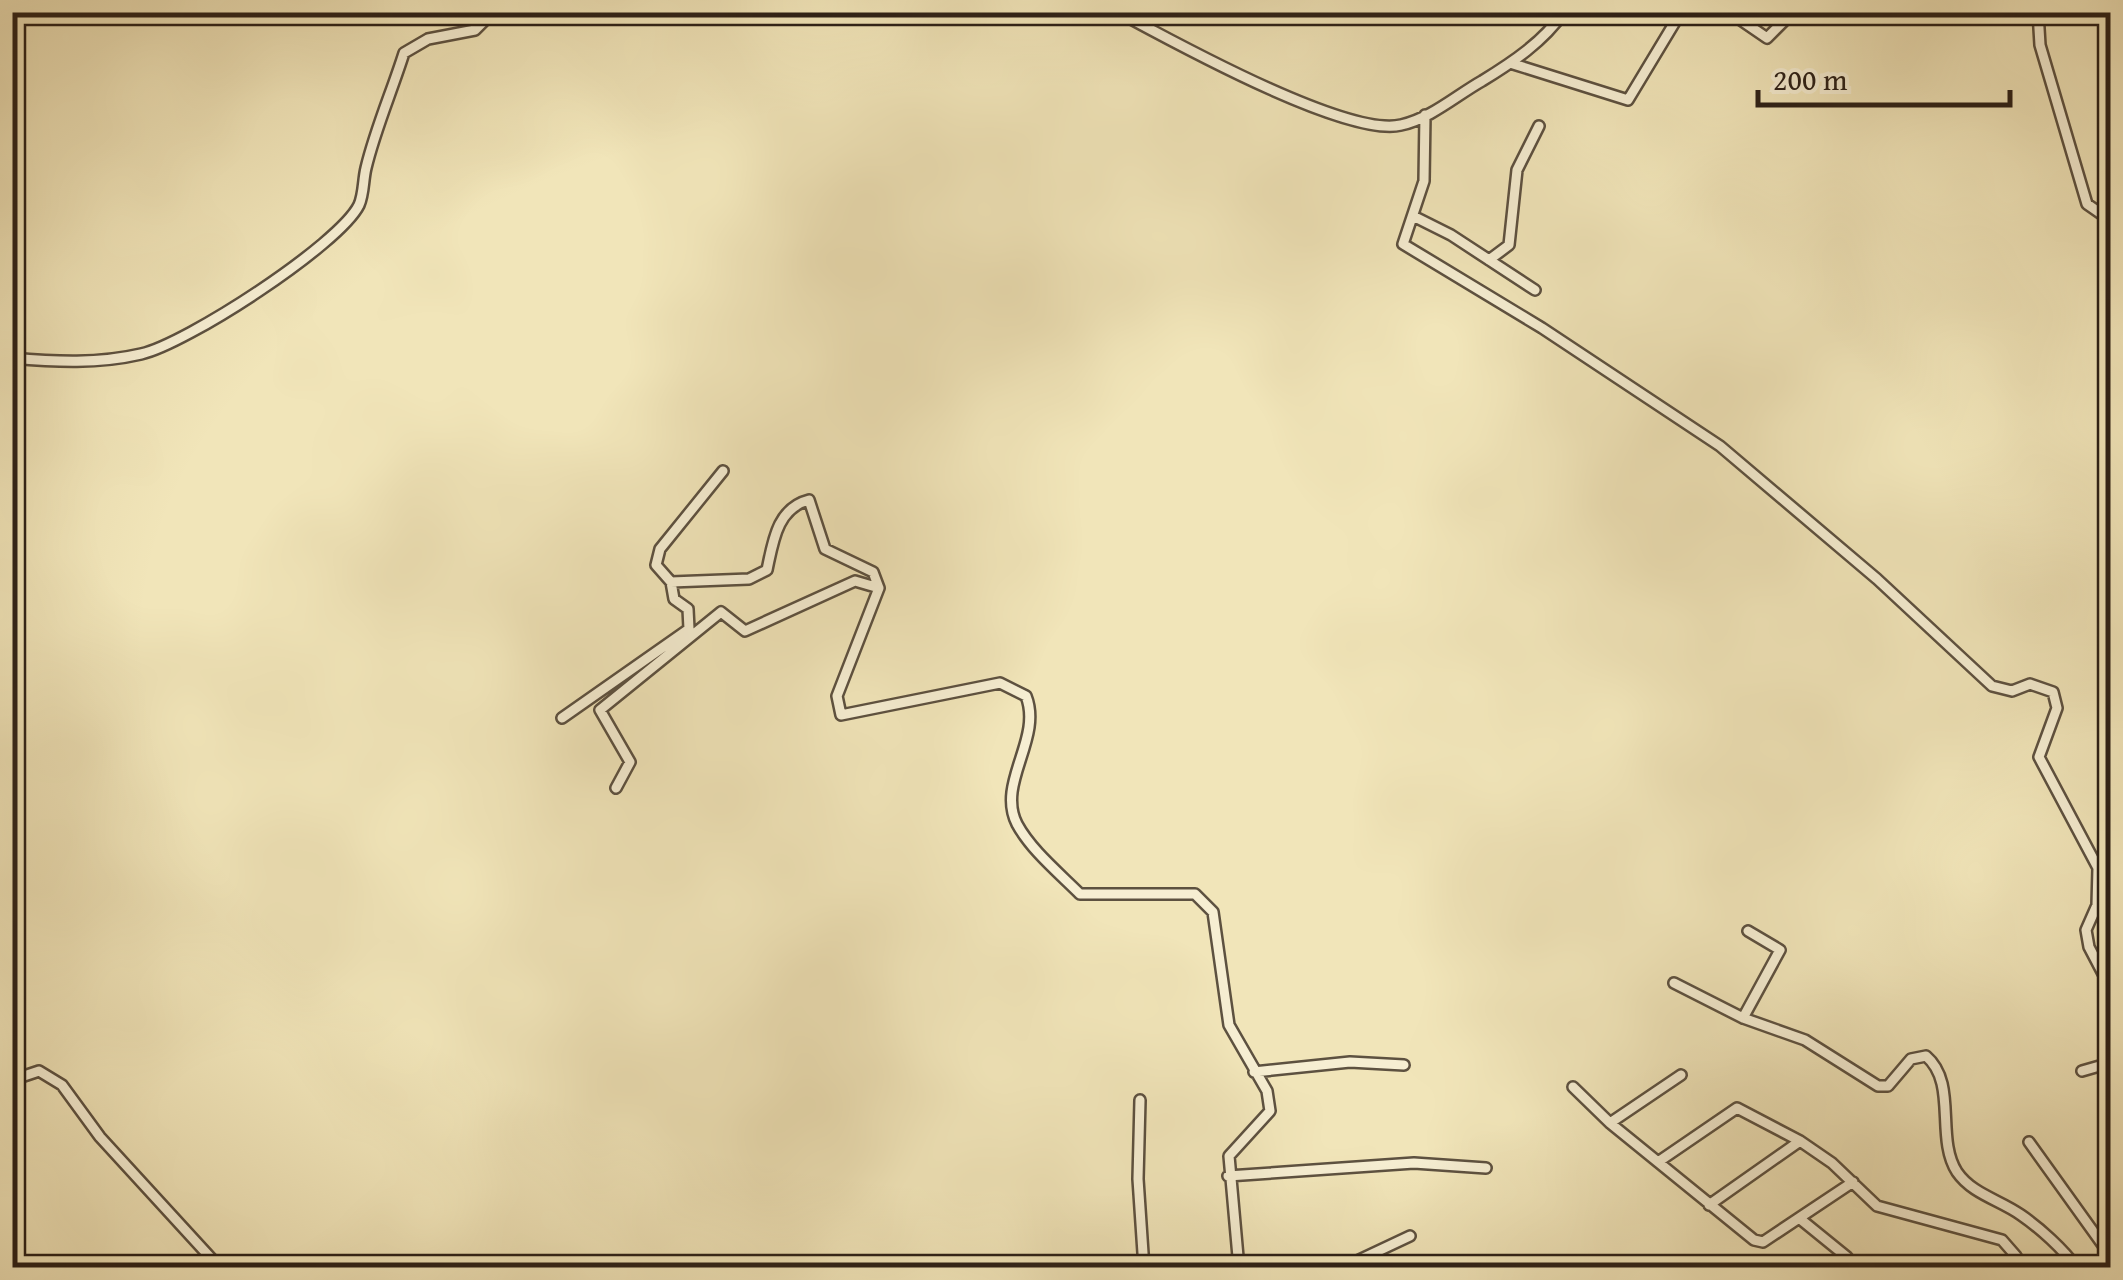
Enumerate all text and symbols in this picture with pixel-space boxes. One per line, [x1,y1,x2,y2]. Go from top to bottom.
scale bar [1758,45,2010,107]
text: 200 m [1773,57,1848,101]

